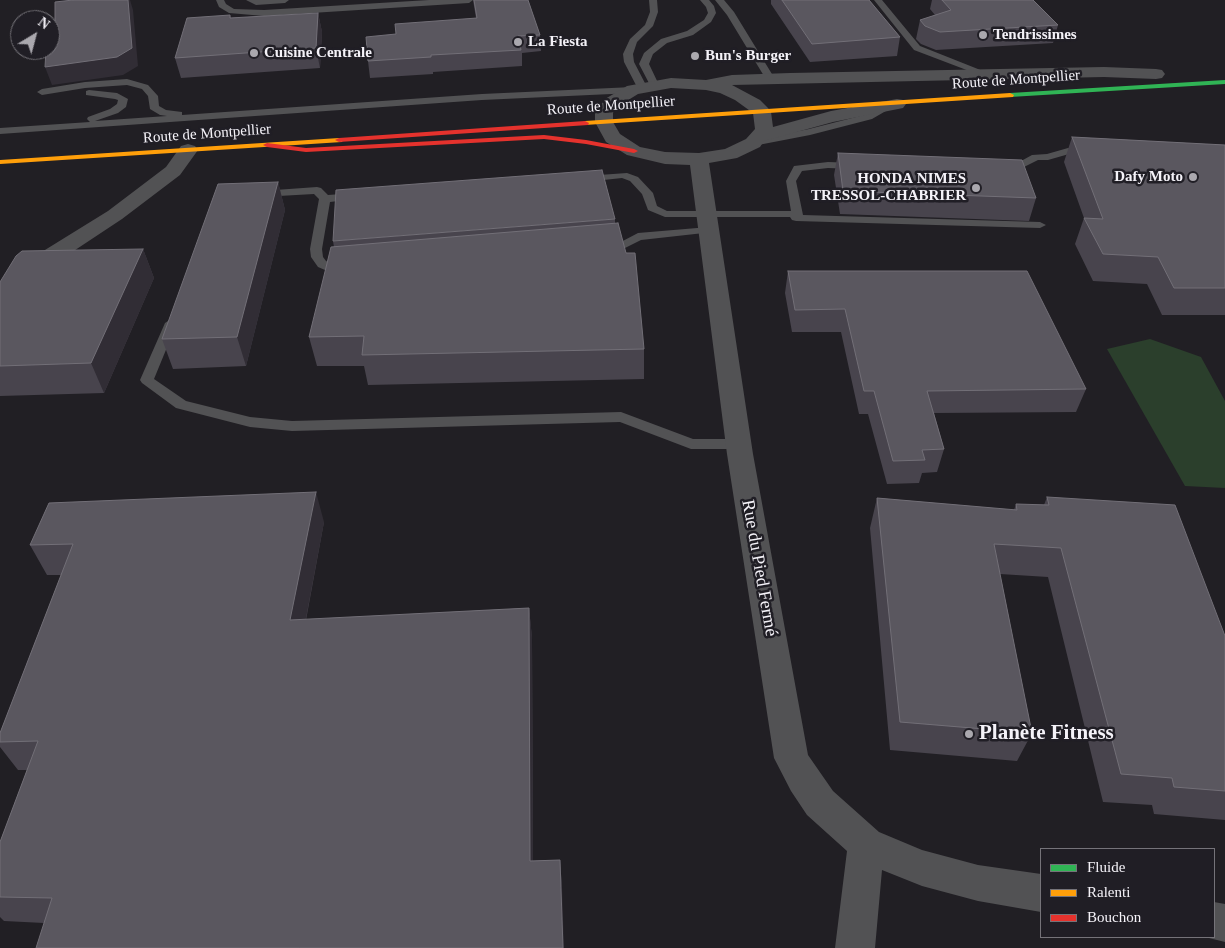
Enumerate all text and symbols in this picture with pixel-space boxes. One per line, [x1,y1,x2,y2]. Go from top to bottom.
north arrow [10,10,60,60]
text: N [35,14,52,32]
place label: Tendrissimes [993,26,1077,44]
marker: Tendrissimes [977,29,989,41]
place label: La Fiesta [528,33,588,51]
marker: La Fiesta [512,36,524,48]
place label: Cuisine Centrale [264,44,372,62]
marker: Cuisine Centrale [248,47,260,59]
place label: Bun's Burger [705,47,791,65]
marker: Bun's Burger [689,50,701,62]
street label: Route de Montpellier [951,67,1081,93]
street label: Route de Montpellier [546,93,676,119]
street label: Route de Montpellier [142,121,272,147]
place label: Dafy Moto [1114,168,1183,186]
place label: HONDA NIMES TRESSOL-CHABRIER [811,170,966,205]
marker: Dafy Moto [1187,171,1199,183]
marker: HONDA NIMES TRESSOL-CHABRIER [970,182,982,194]
street label: Rue du Pied Fermé [736,498,782,638]
place label: Planète Fitness [979,721,1114,747]
marker: Planète Fitness [963,728,975,740]
legend [1040,848,1215,938]
text: Fluide [1087,859,1125,875]
text: Ralenti [1087,884,1130,900]
text: Bouchon [1087,909,1141,925]

